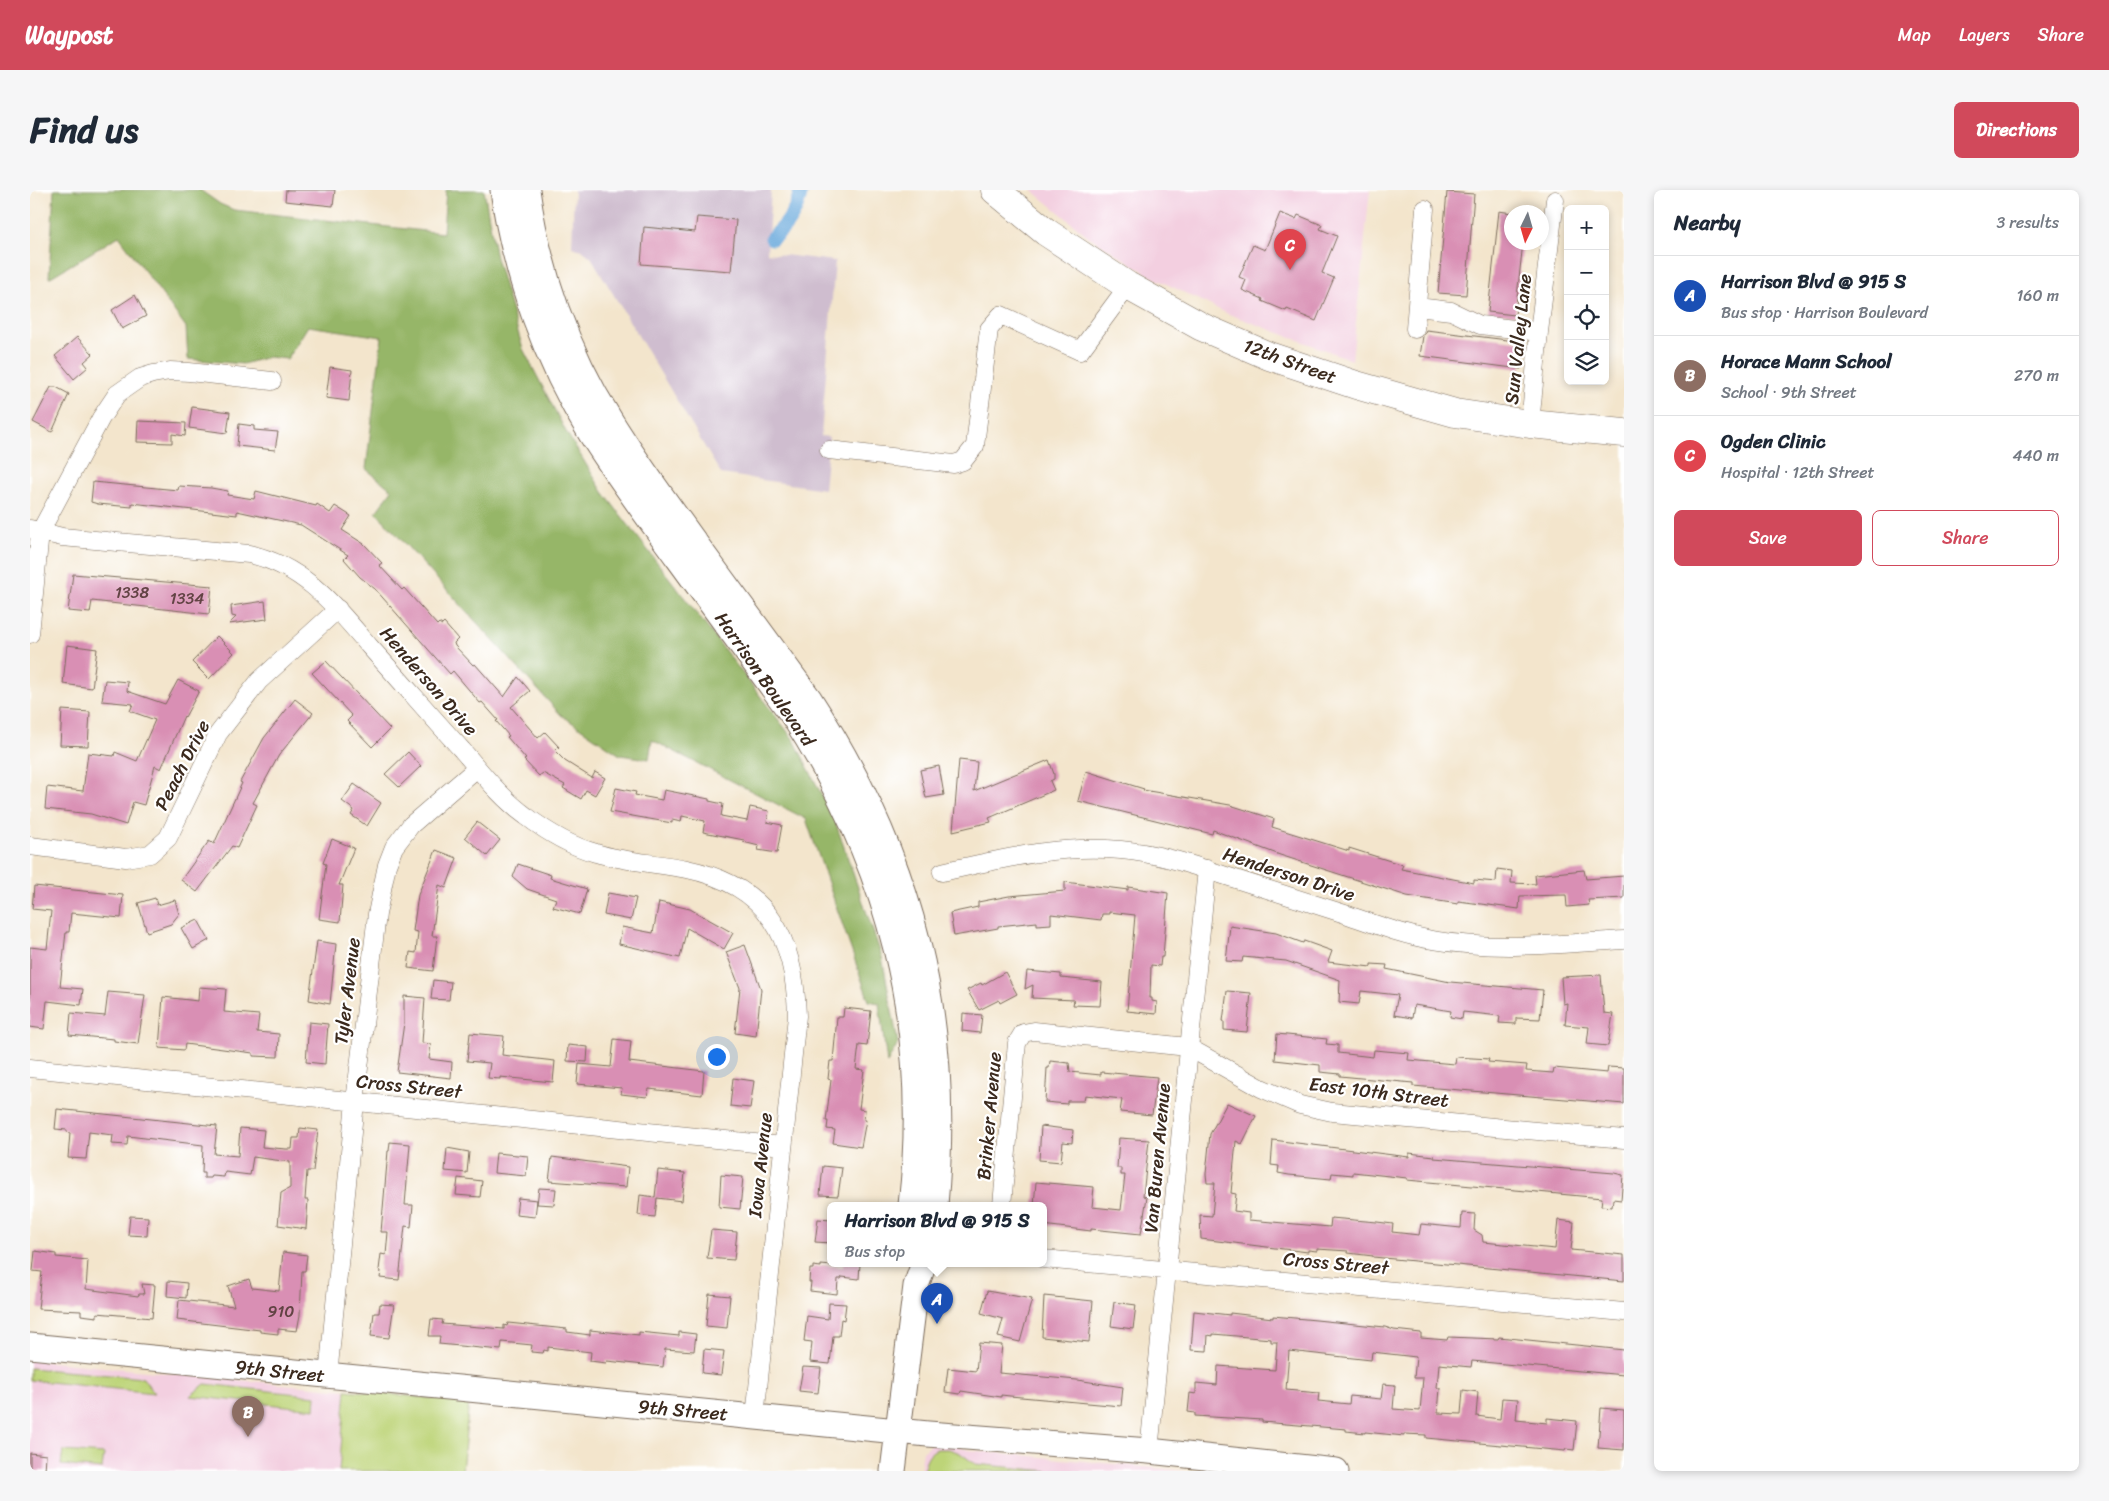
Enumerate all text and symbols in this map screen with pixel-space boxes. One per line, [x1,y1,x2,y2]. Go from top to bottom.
text: Waypost [25,14,113,56]
text: Map [1898,19,1931,51]
text: Layers [1959,19,2010,51]
text: Share [2038,19,2084,51]
text: Find us [30,99,138,161]
button: Directions [1954,102,2079,158]
text: Nearby [1674,204,1740,242]
north arrow [1504,205,1549,250]
map controls [1564,205,1609,385]
button: + [1564,205,1609,250]
text: 3 results [1996,208,2059,237]
pin: C [1274,229,1306,270]
button: − [1564,250,1609,295]
text: Harrison Blvd @ 915 S [1721,265,1906,298]
street label: Sun Valley Lane [1495,272,1541,406]
text: A [1685,281,1695,310]
text: 160 m [2016,281,2059,310]
button: locate [1564,295,1609,340]
text: Bus stop · Harrison Boulevard [1721,298,1928,327]
street label: 12th Street [1239,329,1341,393]
button: layers [1564,340,1609,385]
text: Horace Mann School [1721,345,1892,378]
text: B [1685,361,1695,390]
text: 270 m [2014,361,2059,390]
text: School · 9th Street [1721,378,1857,407]
text: Ogden Clinic [1721,425,1825,458]
text: C [1685,441,1695,470]
text: 440 m [2012,441,2059,470]
text: Hospital · 12th Street [1721,458,1874,487]
button: Save [1674,510,1862,566]
button: Share [1872,510,2059,566]
house number: 1338 [115,578,149,607]
house number: 1334 [170,584,204,613]
street label: Harrison Boulevard [706,605,825,754]
street label: Henderson Drive [371,618,487,744]
street label: Peach Drive [145,714,219,816]
street label: Henderson Drive [1219,837,1360,911]
street label: Tyler Avenue [324,935,370,1047]
your location [704,1044,730,1070]
street label: Brinker Avenue [967,1050,1011,1181]
street label: Cross Street [355,1064,465,1108]
street label: East 10th Street [1307,1067,1451,1117]
street label: Van Buren Avenue [1134,1082,1180,1234]
street label: Iowa Avenue [738,1111,782,1220]
popup [827,1202,1047,1267]
text: Harrison Blvd @ 915 S [844,1204,1030,1237]
text: Bus stop [844,1237,905,1266]
street label: Cross Street [1282,1242,1392,1284]
pin: A [921,1283,953,1324]
house number: 910 [268,1297,294,1326]
street label: 9th Street [233,1350,327,1392]
street label: 9th Street [637,1390,729,1430]
pin: B [232,1396,264,1437]

